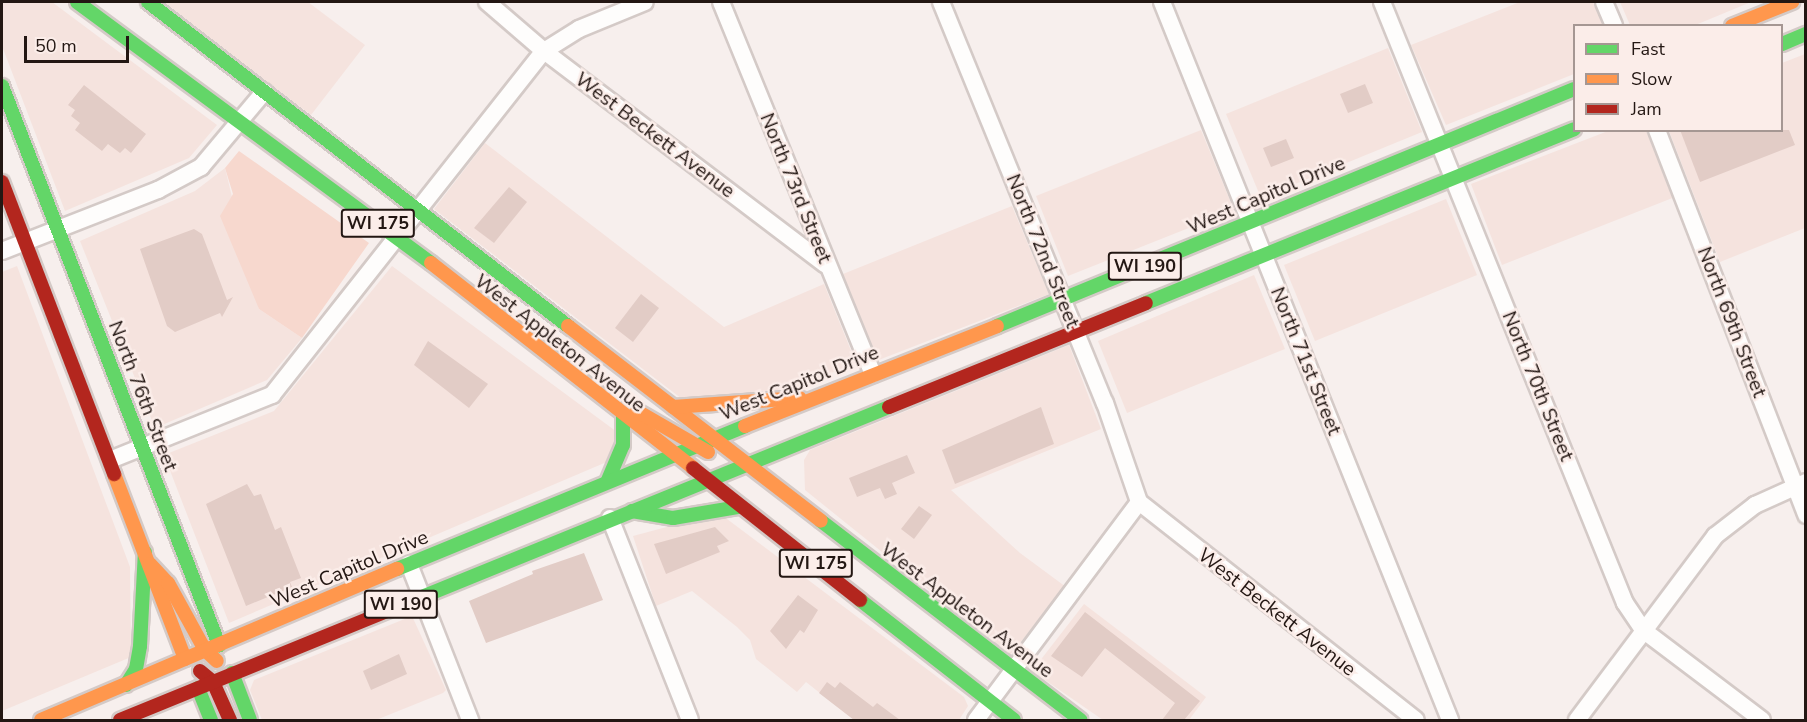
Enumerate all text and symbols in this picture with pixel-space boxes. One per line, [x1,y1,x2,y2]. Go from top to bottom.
scale bar [27,24,132,62]
legend [1573,24,1783,132]
text: 50 m [35,34,77,58]
text: Fast [1631,37,1665,61]
street label: West Beckett Avenue [570,67,740,203]
text: Slow [1631,67,1672,91]
text: Jam [1631,97,1662,121]
street label: North 73rd Street [755,110,837,266]
street label: West Capitol Drive [1183,151,1349,239]
street label: North 72nd Street [1001,171,1085,331]
road number: WI 175 [340,208,416,238]
street label: North 69th Street [1692,243,1772,401]
road number: WI 190 [1108,251,1182,281]
street label: West Appleton Avenue [470,269,650,417]
street label: North 71st Street [1265,284,1347,438]
street label: North 70th Street [1497,308,1579,464]
street label: North 76th Street [103,317,183,475]
street label: West Capitol Drive [716,340,882,426]
street label: West Capitol Drive [266,525,432,613]
street label: West Appleton Avenue [876,537,1058,683]
street label: West Beckett Avenue [1193,543,1361,681]
road number: WI 175 [778,548,854,578]
road number: WI 190 [364,589,438,619]

